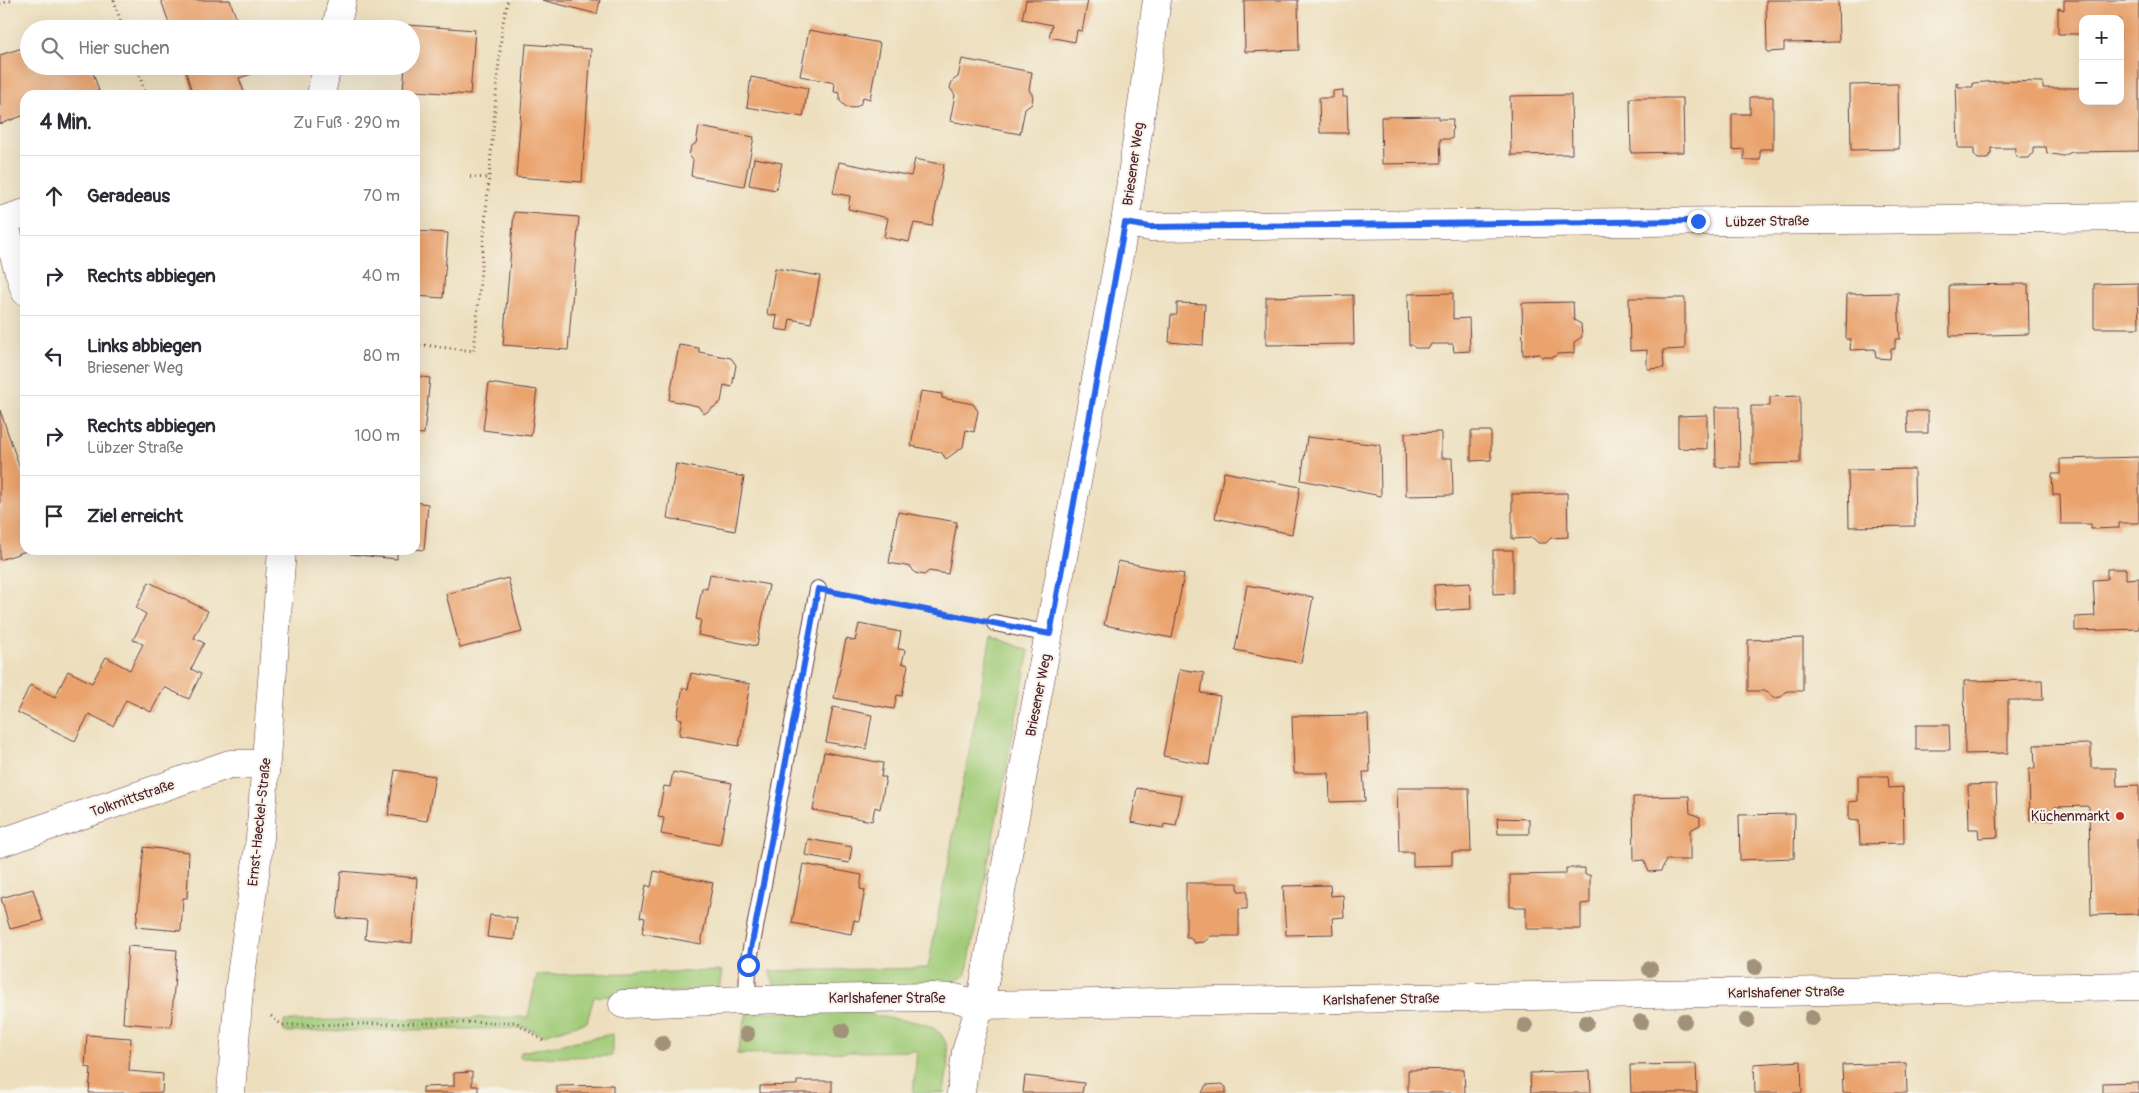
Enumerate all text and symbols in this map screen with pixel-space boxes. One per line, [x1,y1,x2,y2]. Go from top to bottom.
map controls [2079,15,2124,105]
button: + [2079,15,2124,60]
search box [20,20,420,75]
icon: search [38,34,66,62]
text: Hier suchen [78,36,170,60]
button: − [2079,60,2124,105]
text: 4 Min. [40,109,92,136]
text: Zu Fuß · 290 m [293,113,400,133]
street label: Briesener Weg [1119,121,1148,207]
icon: ahead [40,182,68,210]
text: Geradeaus [87,184,170,208]
text: 70 m [363,186,400,206]
route end [1687,210,1710,233]
street label: Lübzer Straße [1725,212,1809,231]
icon: right [40,262,68,290]
text: Rechts abbiegen [87,264,216,288]
text: 40 m [362,266,400,286]
text: Links abbiegen [87,334,202,358]
icon: left [40,342,68,370]
text: 80 m [363,346,400,366]
text: Briesener Weg [87,358,183,378]
text: Rechts abbiegen [87,414,216,438]
icon: right [40,422,68,450]
text: 100 m [354,426,400,446]
text: Lübzer Straße [87,438,183,458]
icon: arrive [40,502,68,530]
text: Ziel erreicht [87,504,183,528]
street label: Briesener Weg [1022,652,1055,738]
street label: Ernst-Haeckel-Straße [244,757,275,887]
street label: Tolkmittstraße [88,776,177,821]
place label: Küchenmarkt [2031,808,2110,825]
marker: Küchenmarkt [2114,810,2126,822]
route start [737,954,760,977]
street label: Karlshafener Straße [1727,983,1845,1002]
street label: Karlshafener Straße [829,990,945,1007]
street label: Karlshafener Straße [1322,990,1440,1009]

